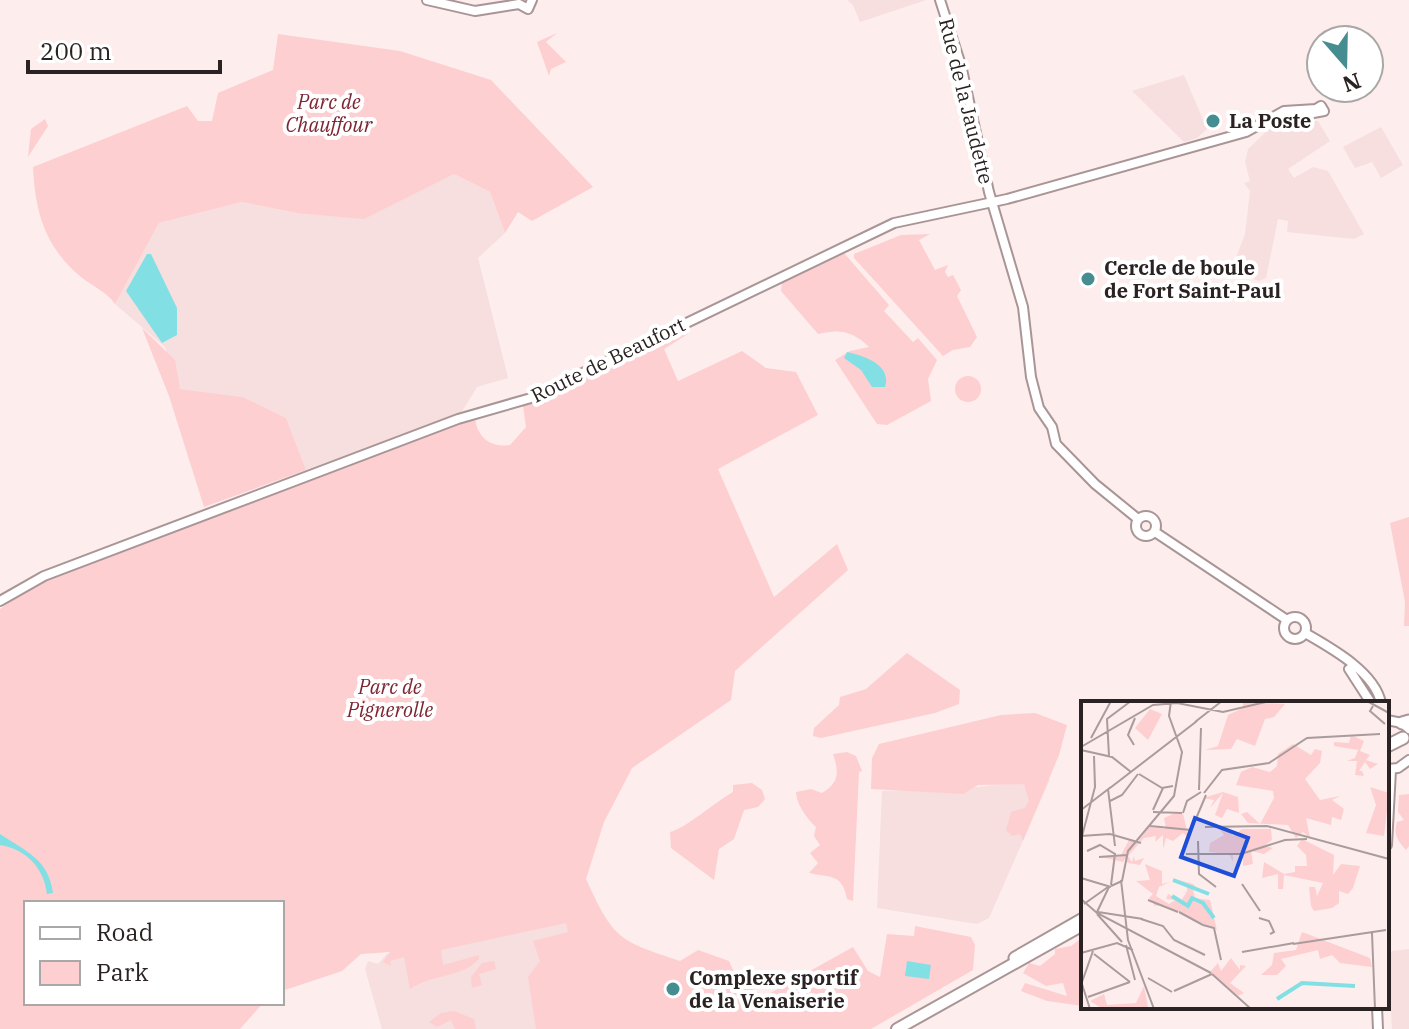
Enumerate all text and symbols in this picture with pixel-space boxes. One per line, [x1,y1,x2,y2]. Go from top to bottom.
street label: Rue de la Jaudette [933,15,1000,187]
scale bar [28,24,220,74]
north arrow [1305,24,1385,104]
text: 200 m [40,35,112,67]
text: N [1339,67,1365,100]
park label: Parc de Chauffour [286,88,374,138]
place label: La Poste [1229,107,1311,134]
marker: La Poste [1204,112,1222,130]
place label: Cercle de boule de Fort Saint-Paul [1104,254,1281,304]
marker: Cercle de boule de Fort Saint-Paul [1079,270,1097,288]
street label: Route de Beaufort [526,311,689,409]
park label: Parc de Pignerolle [346,673,433,723]
inset map [1081,701,1389,1009]
legend [24,901,284,1005]
text: Road [96,916,153,948]
text: Park [96,956,148,988]
place label: Complexe sportif de la Venaiserie [689,964,860,1014]
marker: Complexe sportif de la Venaiserie [664,980,682,998]

